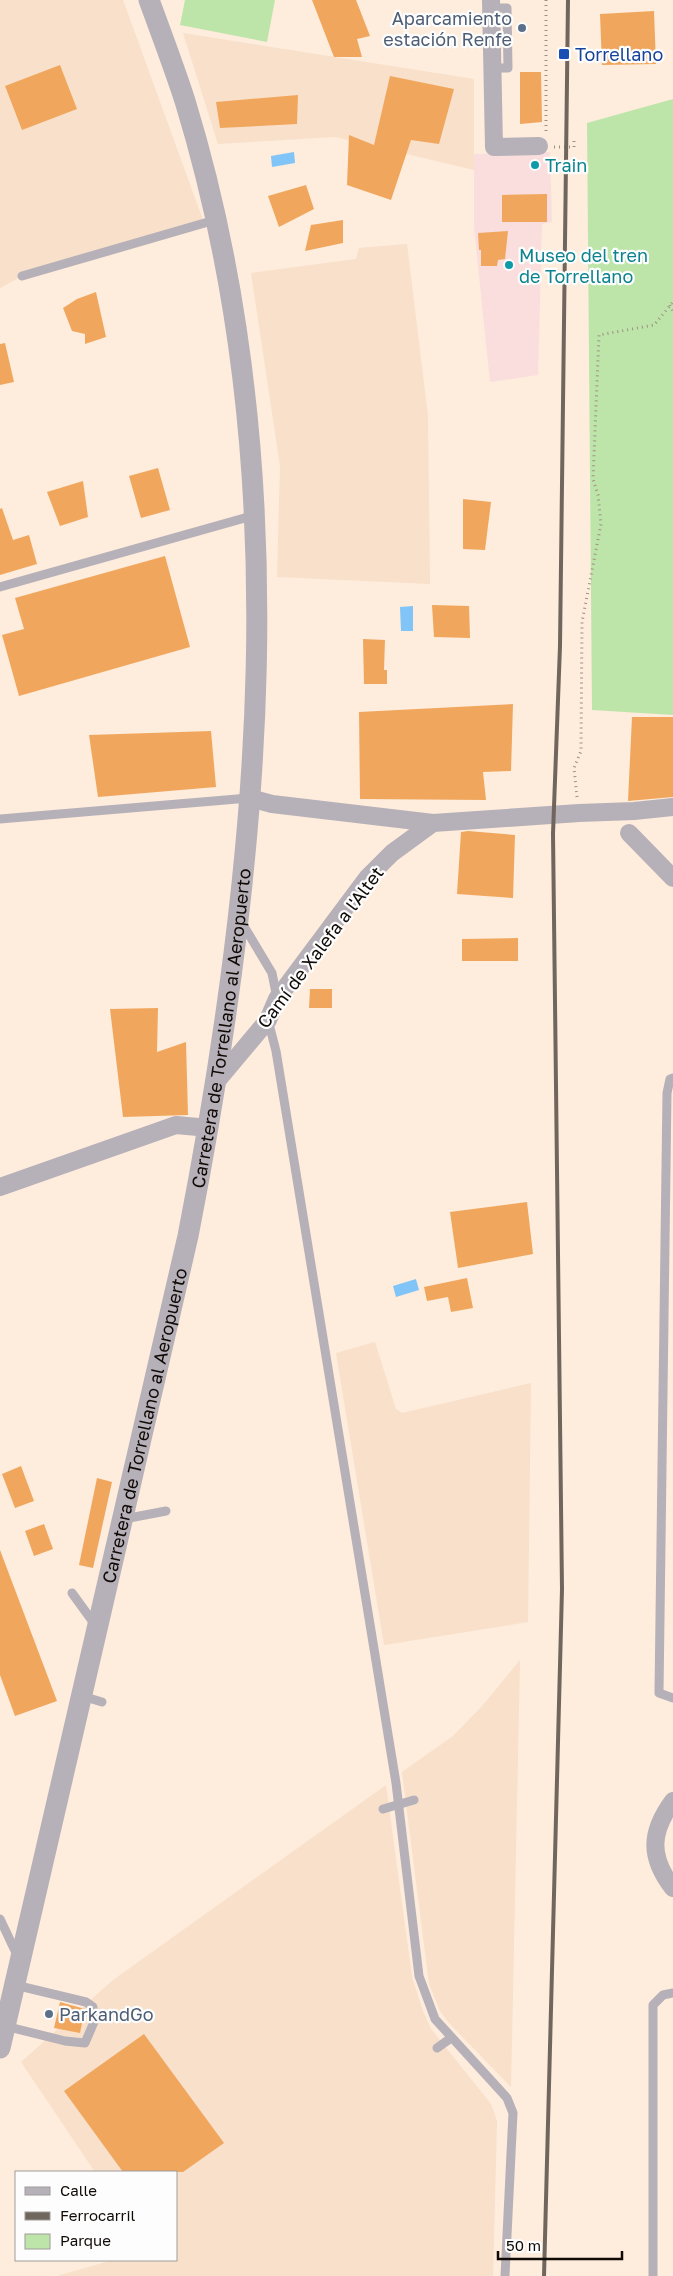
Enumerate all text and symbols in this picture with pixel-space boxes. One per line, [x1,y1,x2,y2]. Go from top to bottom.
place label: Aparcamiento estación Renfe [383,7,512,50]
marker: Aparcamiento estación Renfe [516,22,528,34]
place label: Torrellano [575,43,663,65]
marker: Torrellano [557,47,571,61]
place label: Train [545,154,587,176]
marker: Train [529,159,541,171]
place label: Museo del tren de Torrellano [519,244,648,287]
marker: Museo del tren de Torrellano [503,259,515,271]
street label: Camí de Xalefa a l'Altet [252,862,388,1032]
street label: Carretera de Torrellano al Aeropuerto [186,867,255,1190]
street label: Carretera de Torrellano al Aeropuerto [97,1266,191,1585]
place label: ParkandGo [59,2003,154,2025]
marker: ParkandGo [43,2008,55,2020]
legend [15,2171,178,2261]
text: Calle [60,2181,97,2199]
text: Ferrocarril [60,2206,135,2224]
scale bar [498,2228,622,2260]
text: Parque [60,2231,111,2249]
text: 50 m [506,2236,541,2254]

